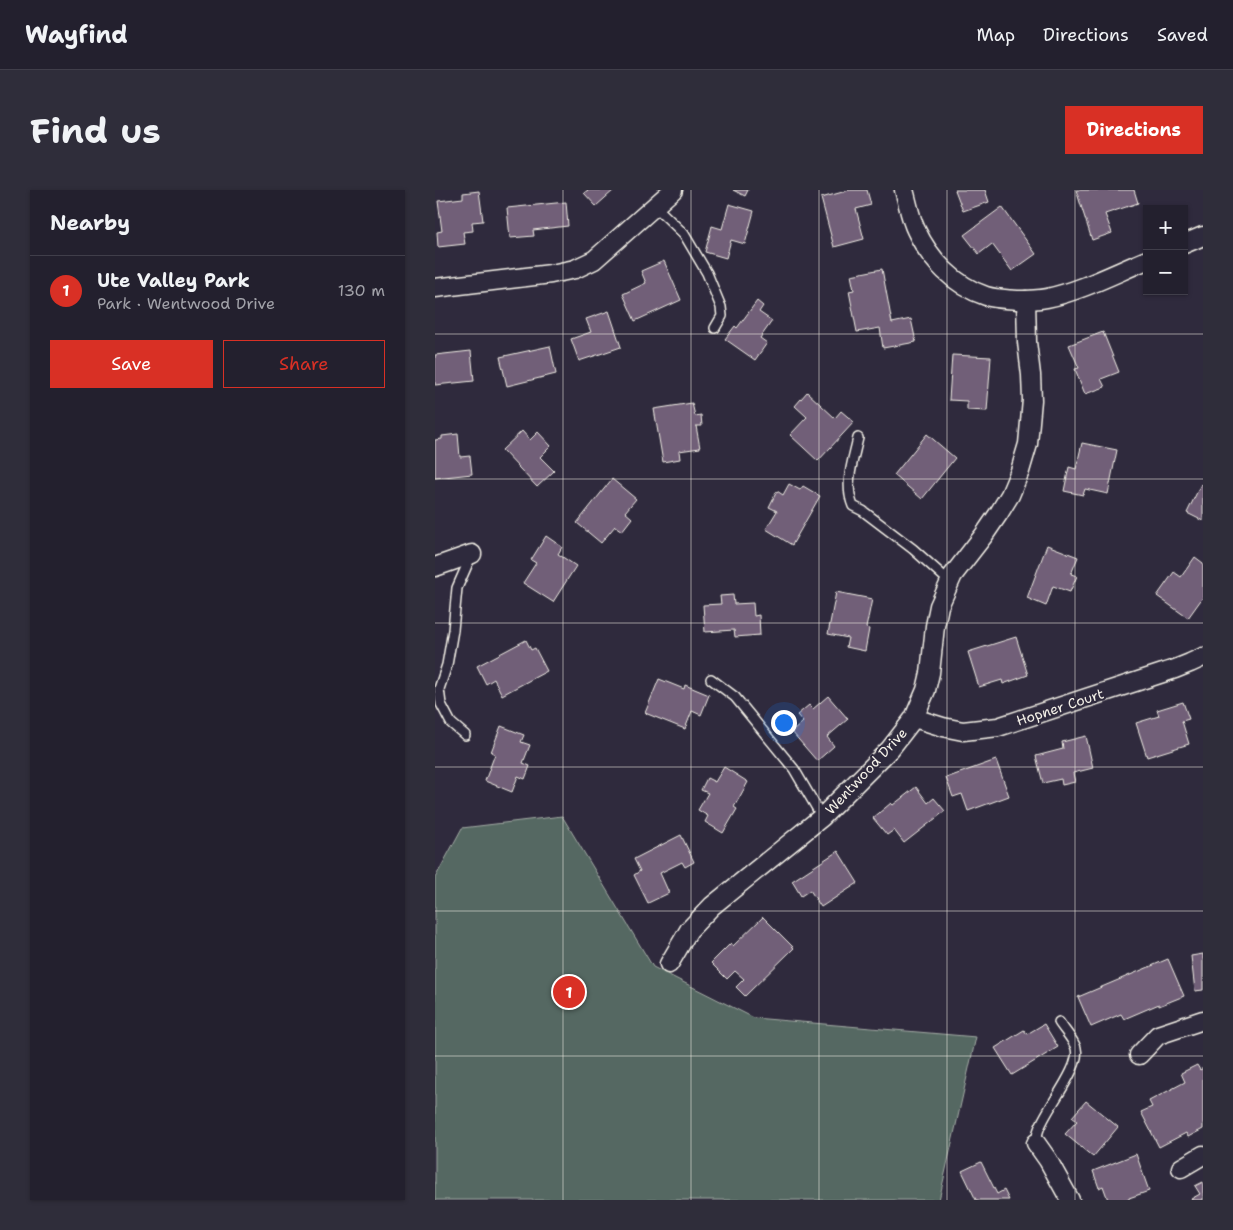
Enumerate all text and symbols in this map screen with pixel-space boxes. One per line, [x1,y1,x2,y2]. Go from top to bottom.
text: Wayfind [25,19,128,51]
text: Map [977,23,1015,47]
text: Directions [1043,23,1129,47]
text: Saved [1157,23,1208,47]
button: Directions [1065,106,1203,154]
text: Find us [30,107,161,154]
map controls [1143,205,1188,295]
button: + [1143,205,1188,250]
text: Nearby [50,209,130,237]
button: − [1143,250,1188,295]
text: Ute Valley Park [97,268,250,293]
text: 1 [62,280,70,301]
text: 130 m [338,280,385,301]
text: Park · Wentwood Drive [97,293,275,314]
button: Save [50,340,213,388]
button: Share [223,340,385,388]
street label: Hopner Court [1014,684,1106,730]
your location [771,710,797,736]
street label: Wentwood Drive [821,724,911,818]
pin: 1 [553,973,585,1011]

